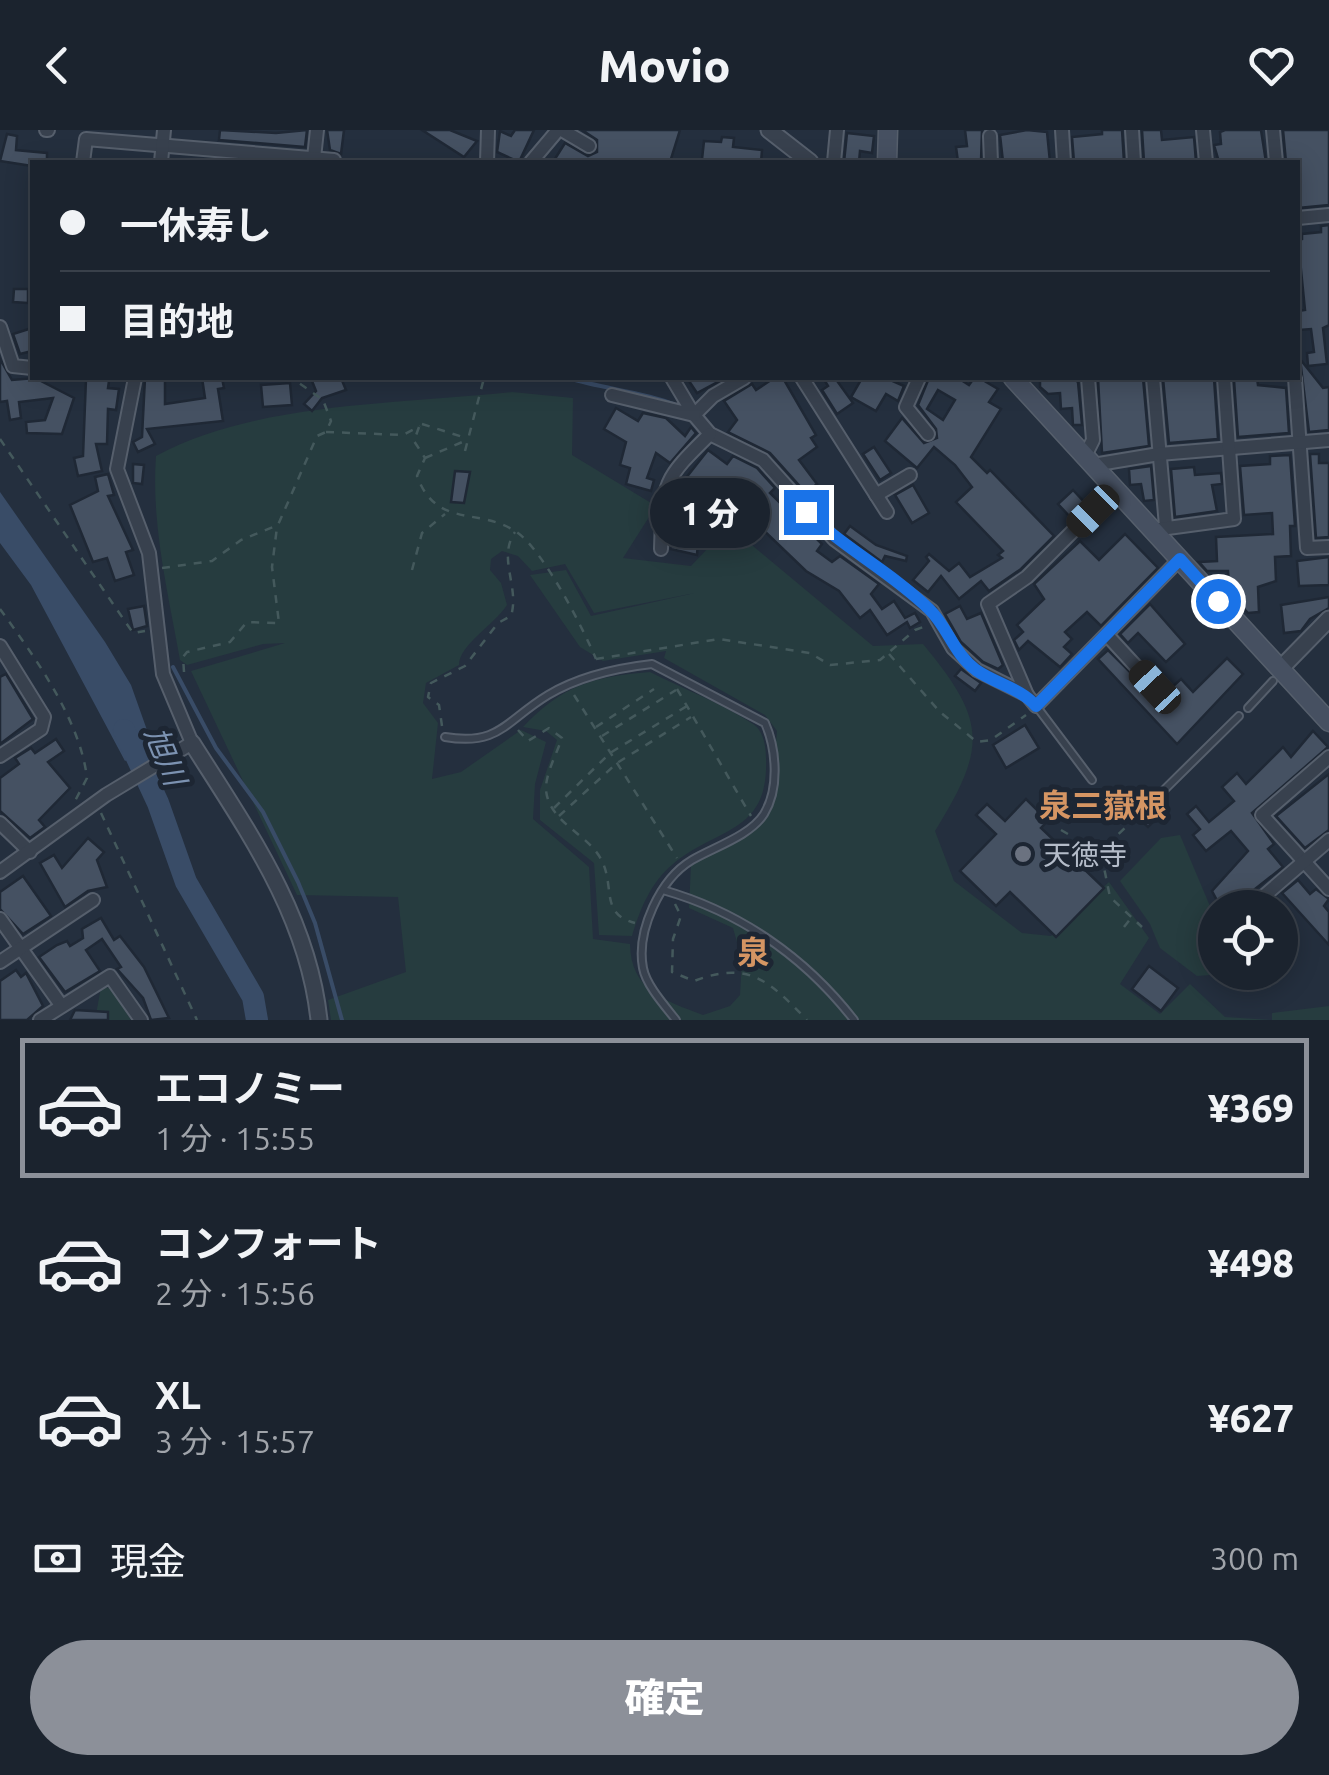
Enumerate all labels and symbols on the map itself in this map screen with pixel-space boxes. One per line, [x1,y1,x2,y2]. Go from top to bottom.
callout: 1 分 [651,477,771,547]
car [1061,479,1125,543]
route end [784,490,829,535]
route start [1196,579,1241,624]
car [1124,655,1186,719]
water label: 旭川 [139,722,194,793]
district label: 泉三嶽根 [1039,787,1167,823]
place label: 天徳寺 [1043,839,1127,870]
marker: 天徳寺 [1012,843,1034,865]
district label: 泉 [737,934,769,970]

